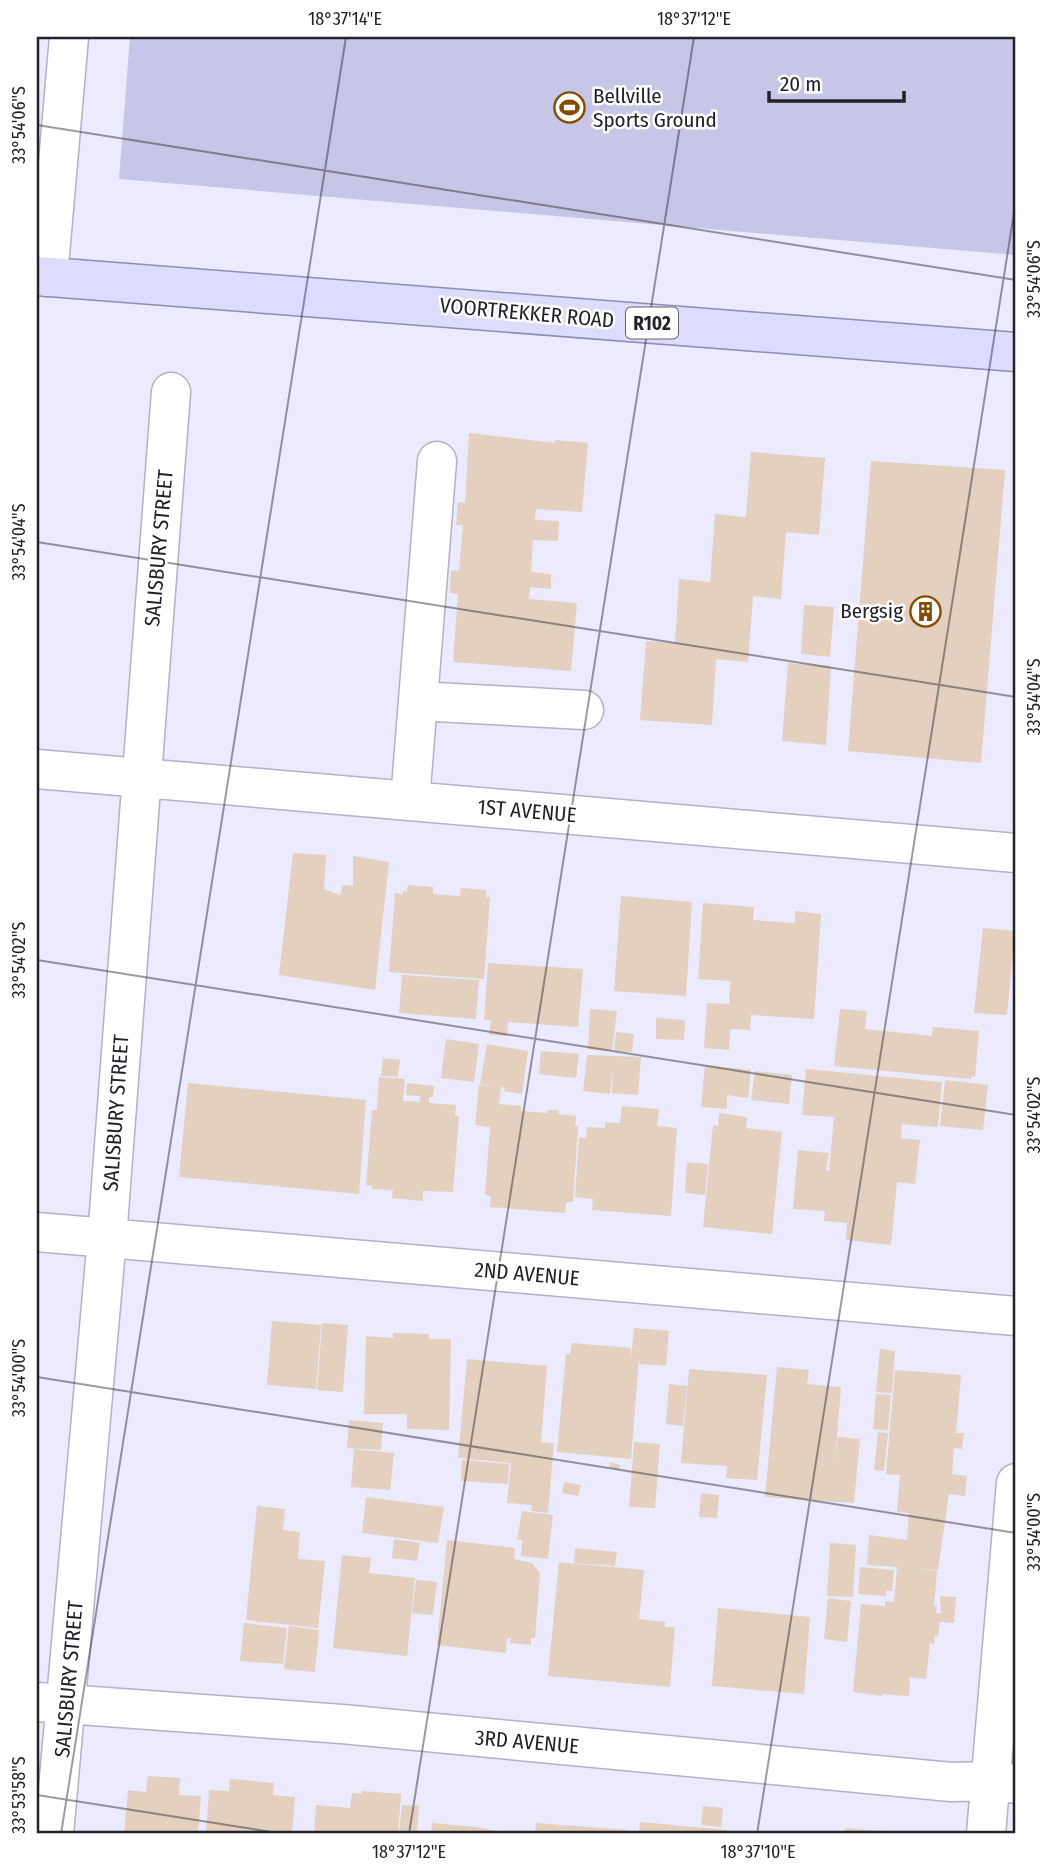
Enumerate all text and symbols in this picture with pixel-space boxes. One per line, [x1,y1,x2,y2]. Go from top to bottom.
text: 18°37'14"E [308,8,382,30]
text: 18°37'12"E [657,8,731,30]
scale bar [769,60,904,104]
text: 20 m [780,71,821,97]
place label: Bellville Sports Ground [593,83,717,133]
text: 33°54'06"S [8,86,30,164]
sports icon: Bellville Sports Ground [553,91,587,125]
text: 33°54'06"S [1023,240,1045,318]
street label: VOORTREKKER ROAD [439,292,615,334]
road number: R102 [626,308,678,338]
street label: SALISBURY STREET [139,468,179,627]
text: 33°54'04"S [8,503,30,581]
building icon: Bergsig [909,594,943,628]
place label: Bergsig [840,598,903,624]
text: 33°54'04"S [1023,658,1045,736]
street label: 1ST AVENUE [477,794,578,828]
text: 33°54'02"S [8,921,30,999]
street label: SALISBURY STREET [98,1033,134,1192]
text: 33°54'02"S [1023,1076,1045,1154]
street label: 2ND AVENUE [473,1256,581,1292]
text: 33°54'00"S [8,1339,30,1417]
text: 33°54'00"S [1023,1493,1045,1571]
street label: SALISBURY STREET [49,1599,89,1758]
street label: 3RD AVENUE [474,1725,580,1760]
text: 33°53'58"S [8,1756,30,1834]
text: 18°37'12"E [372,1841,446,1863]
text: 18°37'10"E [720,1841,796,1863]

